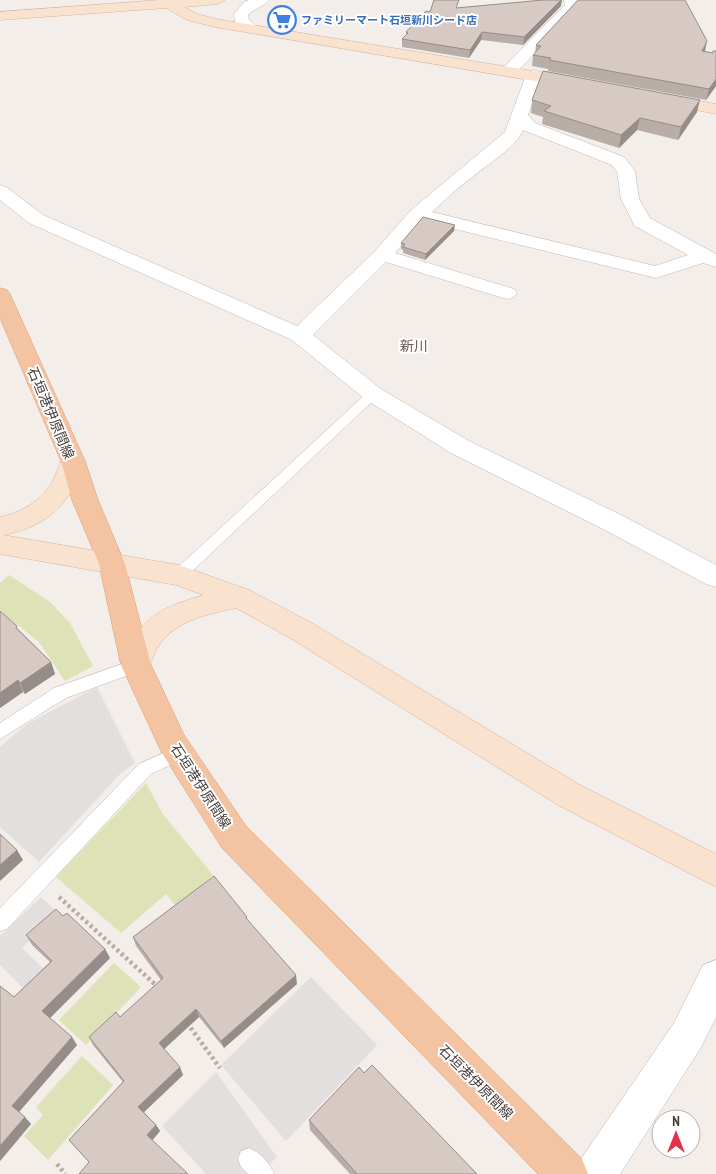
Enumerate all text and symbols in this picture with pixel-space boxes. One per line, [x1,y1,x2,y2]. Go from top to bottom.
supermarket icon: ファミリーマート石垣新川シード店 [267,5,297,35]
place label: ファミリーマート石垣新川シード店 [301,13,477,27]
district label: 新川 [400,337,428,355]
street label: 石垣港伊原間線 [24,364,78,462]
street label: 石垣港伊原間線 [167,740,235,832]
street label: 石垣港伊原間線 [435,1041,517,1123]
north arrow [651,1109,701,1159]
text: N [672,1112,680,1130]

